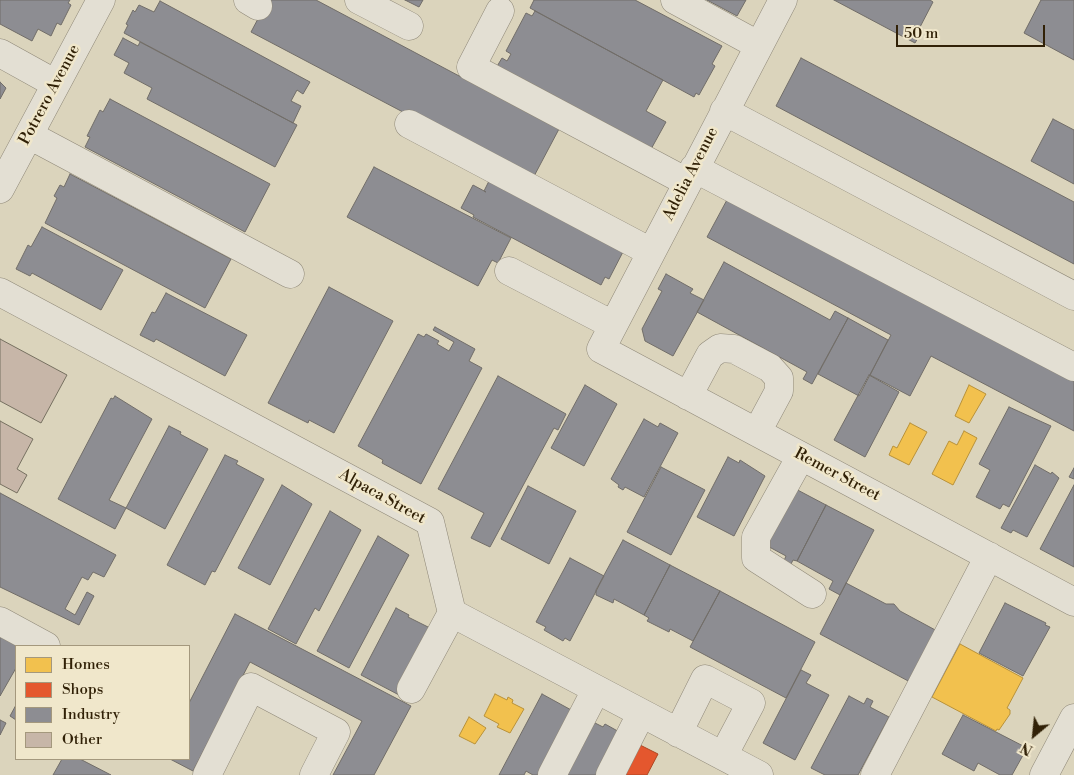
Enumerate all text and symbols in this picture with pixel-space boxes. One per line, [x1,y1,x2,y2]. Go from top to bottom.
scale bar [899,15,1048,47]
text: 50 m [904,24,938,43]
street label: Potrero Avenue [15,41,85,149]
street label: Adelia Avenue [659,124,723,224]
street label: Remer Street [791,444,883,506]
street label: Alpaca Street [335,465,429,529]
legend [15,645,190,760]
text: Homes [62,655,110,674]
text: Shops [62,680,103,699]
text: Industry [62,705,120,724]
north arrow [1009,710,1059,760]
text: Other [62,730,102,749]
text: N [1018,738,1036,759]

